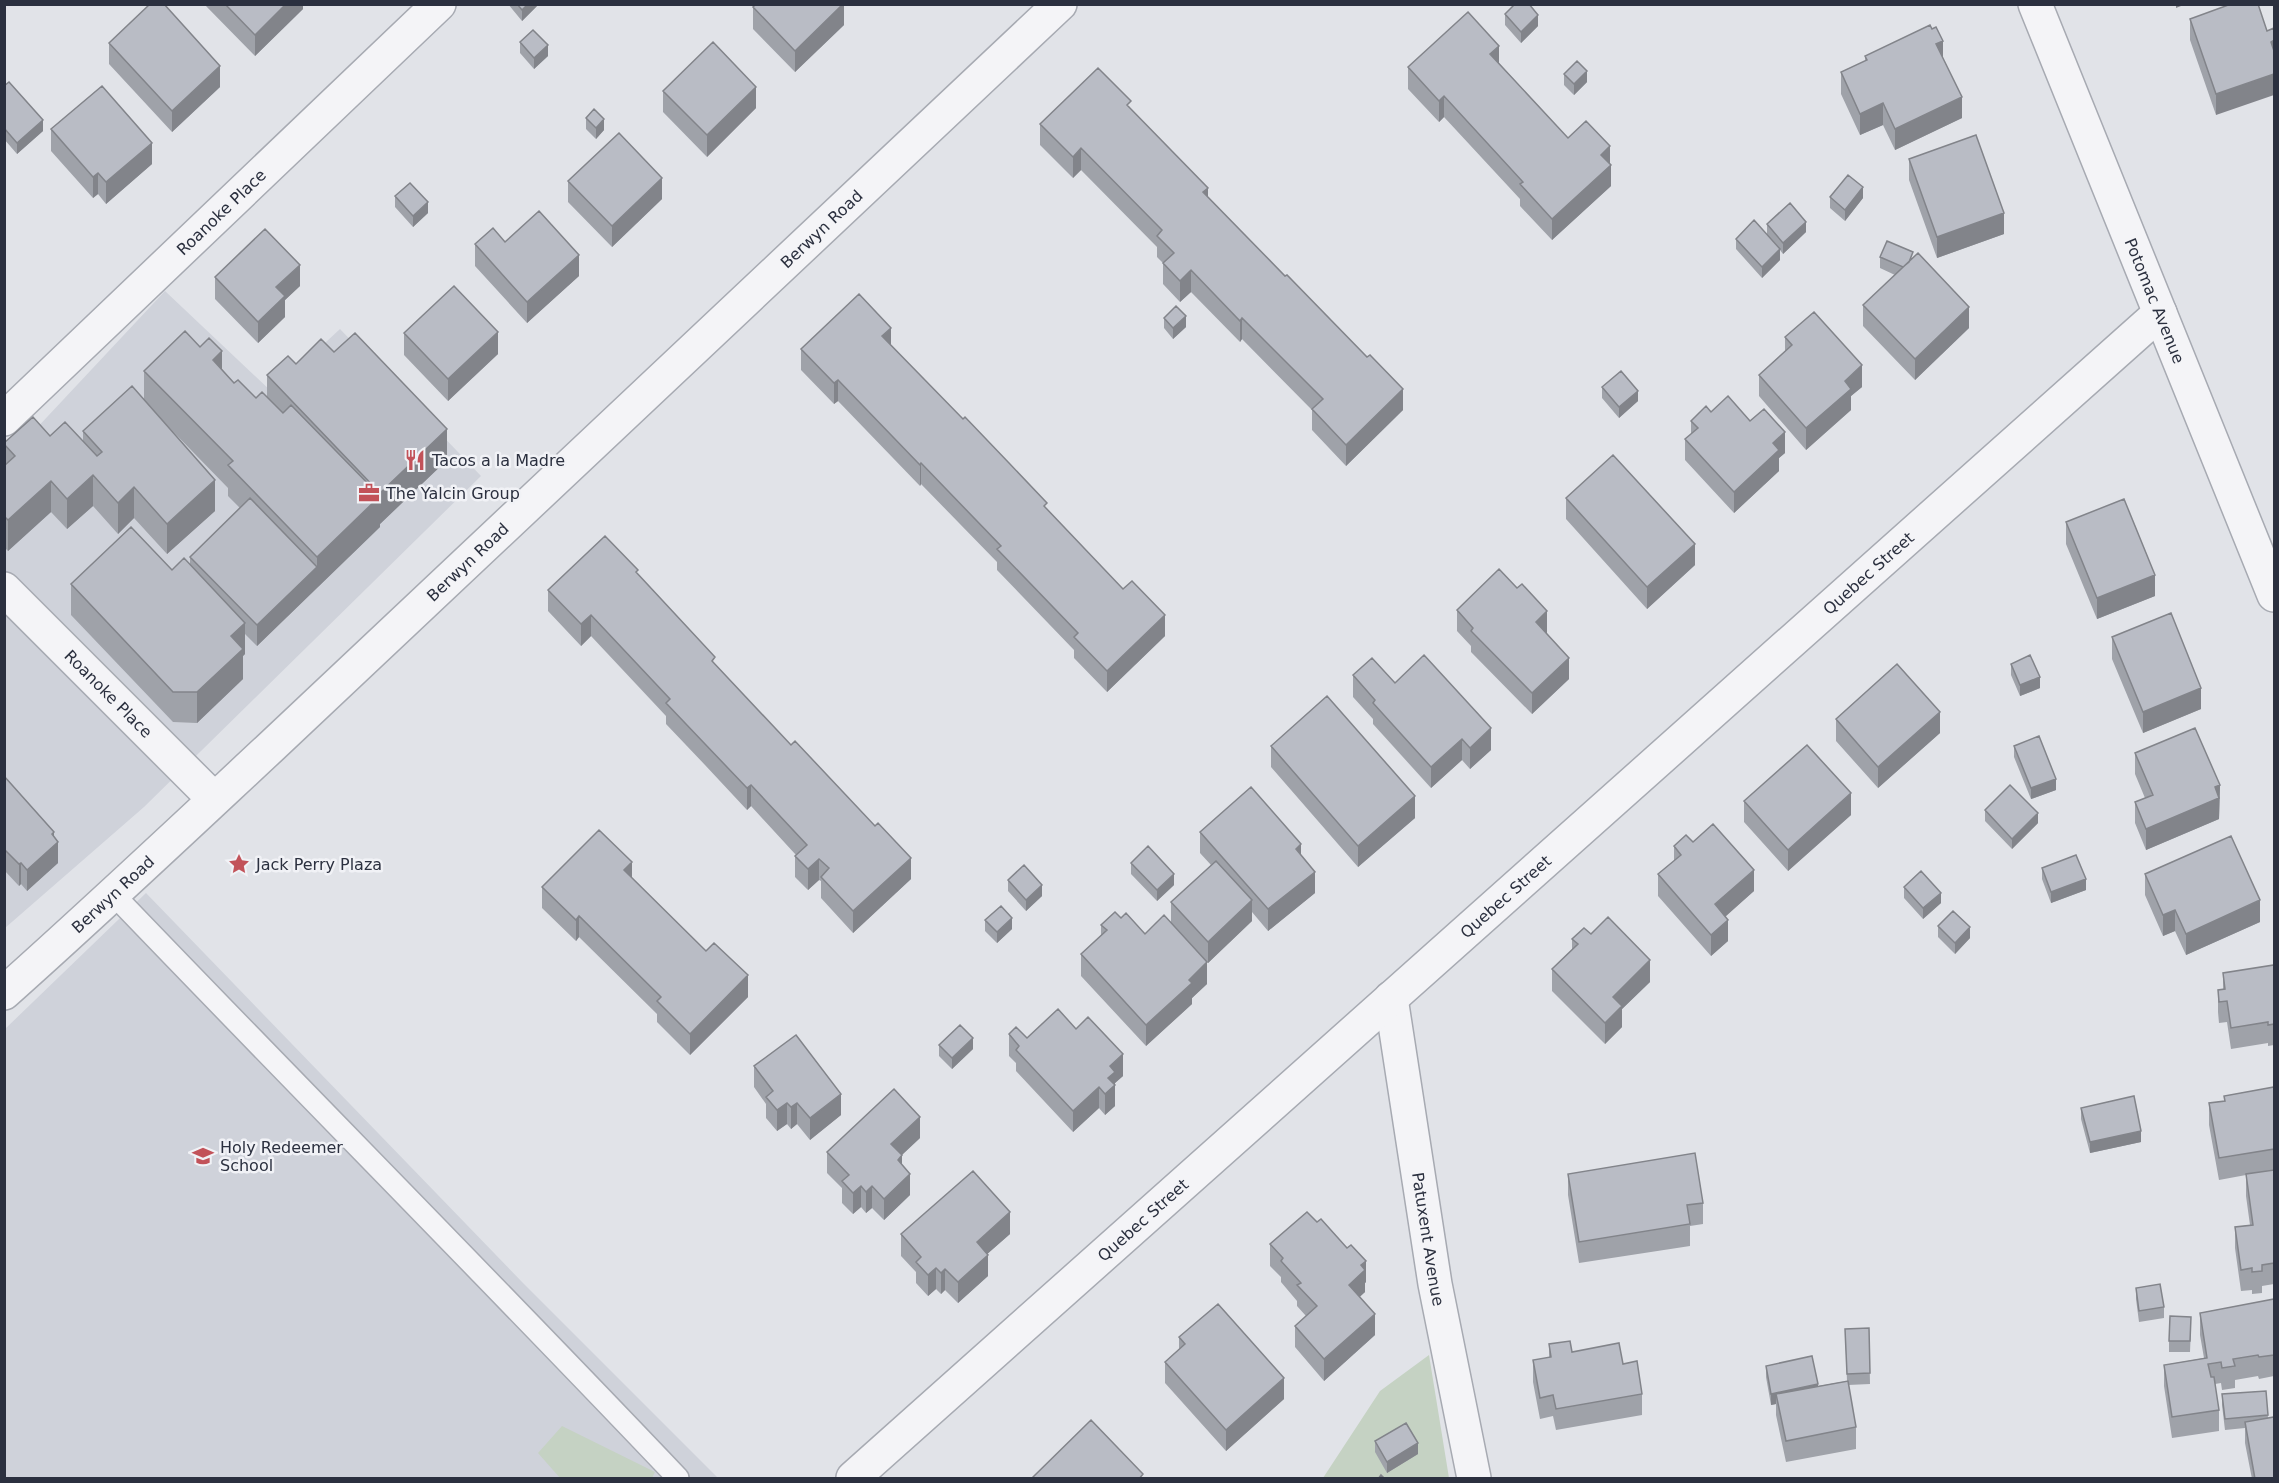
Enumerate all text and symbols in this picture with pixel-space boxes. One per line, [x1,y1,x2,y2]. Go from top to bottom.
street label: Roanoke Place [172,165,270,259]
street label: Berwyn Road [776,186,866,272]
street label: Potomac Avenue [2121,235,2189,366]
restaurant icon: Tacos a la Madre [403,448,427,472]
place label: Tacos a la Madre [431,451,565,470]
office icon: The Yalcin Group [357,481,381,505]
place label: The Yalcin Group [385,484,520,503]
street label: Berwyn Road [423,519,512,605]
street label: Quebec Street [1819,528,1918,618]
street label: Roanoke Place [61,646,156,741]
street label: Berwyn Road [68,851,158,937]
street label: Quebec Street [1456,851,1555,942]
place icon: Jack Perry Plaza [227,852,251,876]
place label: Jack Perry Plaza [255,855,382,874]
place label: Holy Redeemer School [220,1138,343,1175]
school or university icon: Holy Redeemer School [191,1144,215,1168]
street label: Patuxent Avenue [1408,1171,1449,1308]
street label: Quebec Street [1093,1174,1192,1265]

